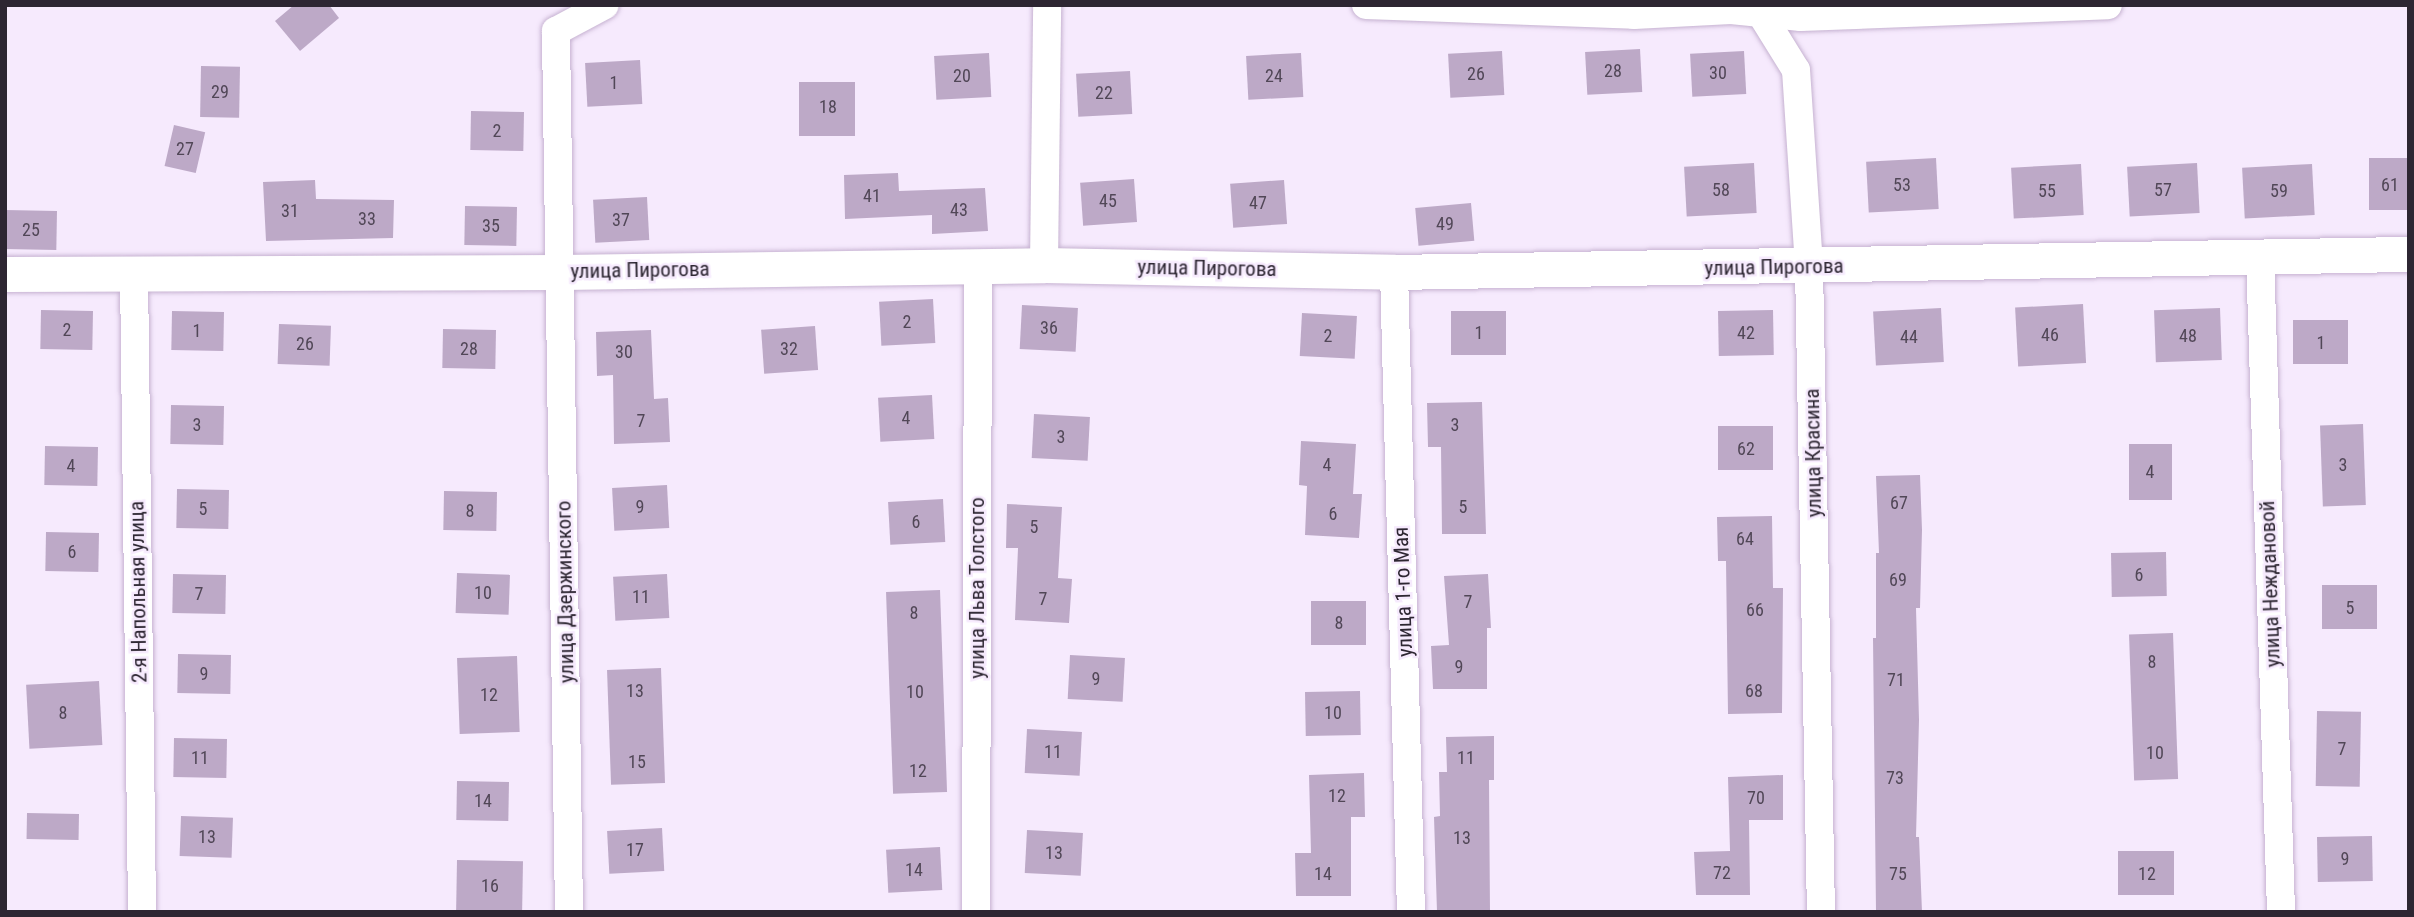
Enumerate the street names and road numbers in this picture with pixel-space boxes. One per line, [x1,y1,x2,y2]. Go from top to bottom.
street label: улица Пирогова [1704,253,1844,281]
street label: улица Пирогова [1137,254,1277,282]
street label: улица Пирогова [570,256,710,284]
street label: улица Красина [1799,388,1827,518]
street label: улица Льва Толстого [964,497,990,679]
street label: улица Неждановой [2254,500,2286,668]
street label: 2-я Напольная улица [124,501,152,683]
street label: улица Дзержинского [551,501,579,683]
street label: улица 1-го Мая [1388,526,1418,658]

